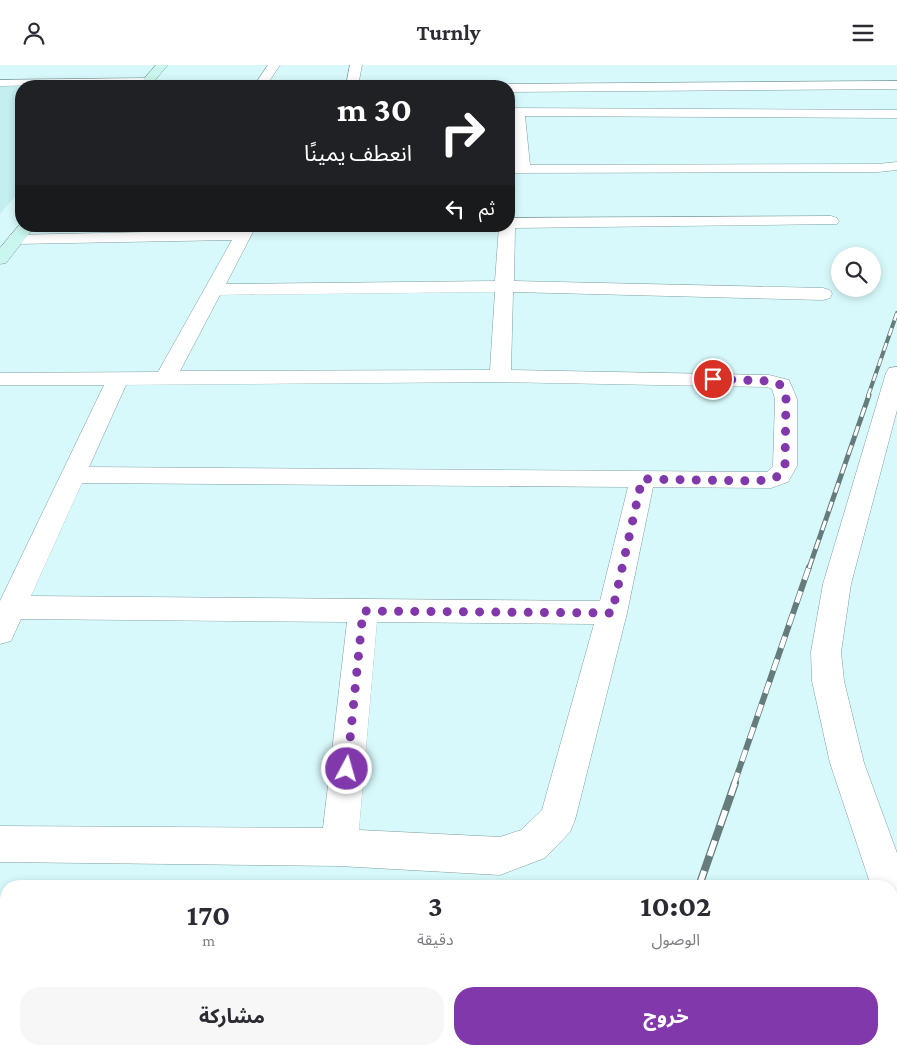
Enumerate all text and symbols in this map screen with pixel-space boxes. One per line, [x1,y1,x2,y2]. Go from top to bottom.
icon: person [20,19,48,47]
icon: menu [849,19,877,47]
text: Turnly [416,20,481,45]
text: 30 m [337,90,412,129]
icon: right [430,100,495,165]
text: انعطف يمينًا [304,141,412,166]
icon: left [441,195,469,223]
text: ثم [479,198,495,219]
map controls [831,247,881,297]
button: search [831,247,881,297]
pin [692,358,734,400]
icon: arrive [699,365,727,393]
position arrow [320,742,372,794]
text: 3 [428,889,443,922]
text: 10:02 [640,889,711,922]
text: 170 [187,898,230,931]
text: دقيقة [417,931,454,948]
text: الوصول [651,931,700,948]
text: m [202,932,215,949]
button: مشاركة [20,987,444,1045]
button: خروج [454,987,878,1045]

